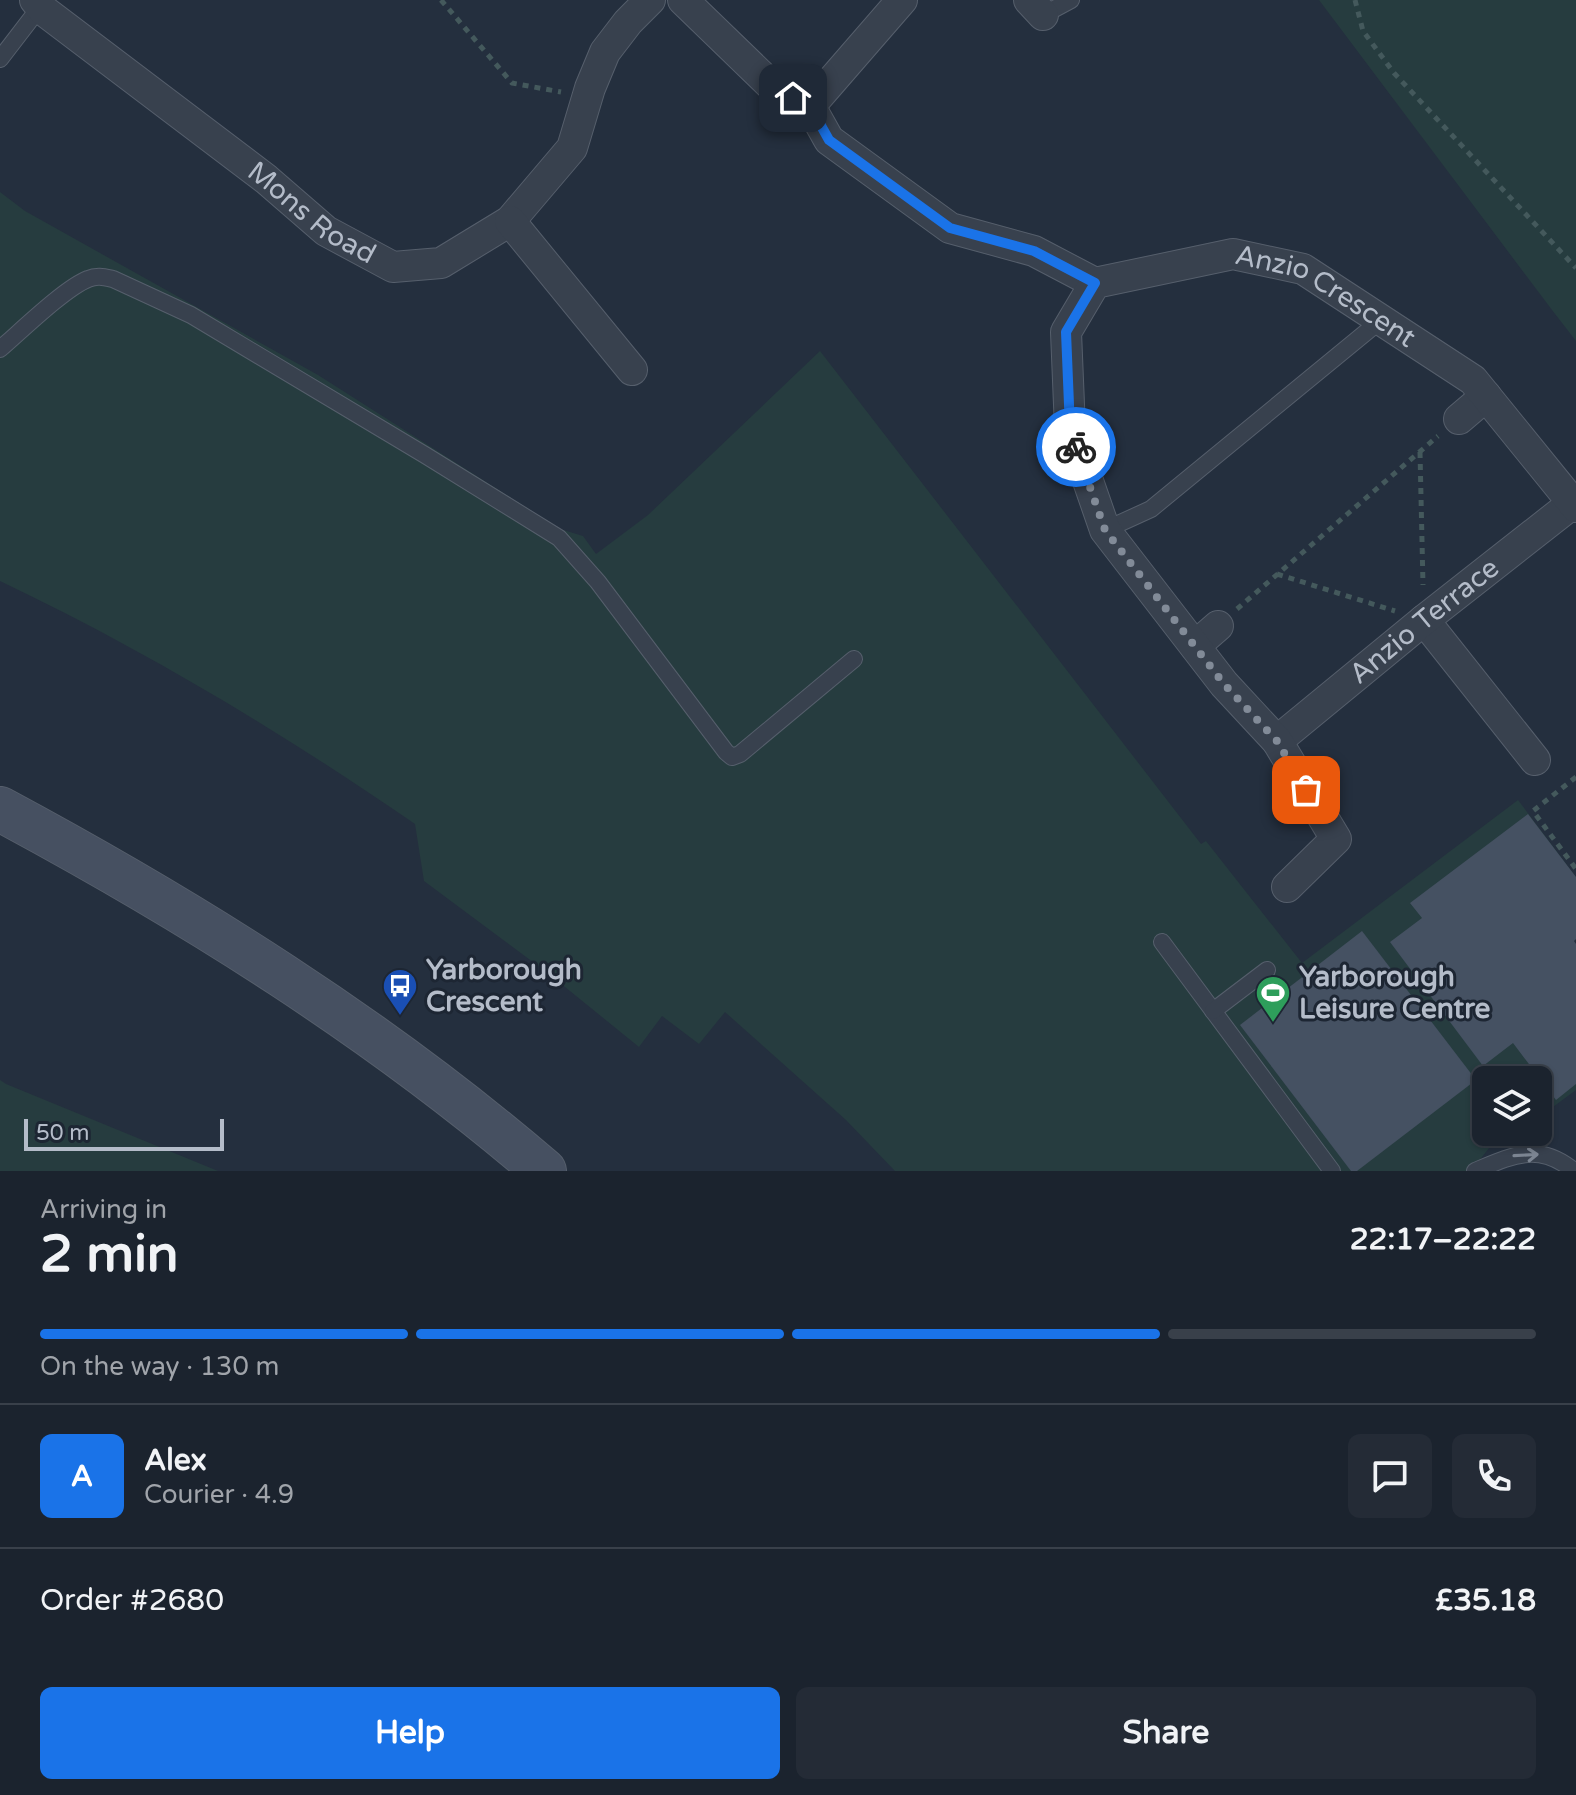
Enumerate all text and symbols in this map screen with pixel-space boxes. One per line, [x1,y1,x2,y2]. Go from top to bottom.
pin [759,64,827,132]
icon: home [771,76,815,120]
street label: Mons Road [241,154,382,272]
street label: Anzio Crescent [1232,238,1422,355]
courier [1036,407,1116,487]
icon: bike [1054,425,1098,469]
street label: Anzio Terrace [1343,551,1506,691]
pin [1272,756,1340,824]
icon: bag [1284,768,1328,812]
place label: Yarborough Crescent [426,953,582,1019]
place label: Yarborough Leisure Centre [1299,960,1490,1026]
bus stop icon: Yarborough Crescent [381,967,419,1017]
sports icon: Yarborough Leisure Centre [1254,974,1292,1024]
map controls [1472,1066,1552,1146]
button: layers [1472,1066,1552,1146]
scale bar [24,1115,224,1151]
text: 50 m [36,1120,90,1146]
one-way arrow [1512,1148,1538,1163]
text: Arriving in [40,1194,167,1225]
text: 22:17–22:22 [1350,1221,1536,1258]
text: 2 min [40,1223,179,1286]
text: On the way · 130 m [40,1351,279,1382]
button: chat [1348,1434,1432,1518]
button: phone [1452,1434,1536,1518]
text: Alex [144,1442,207,1479]
text: A [71,1458,93,1495]
text: Courier · 4.9 [144,1479,294,1510]
text: Order #2680 [40,1582,224,1619]
text: £35.18 [1435,1582,1536,1619]
button: Help [40,1687,780,1779]
button: Share [796,1687,1536,1779]

